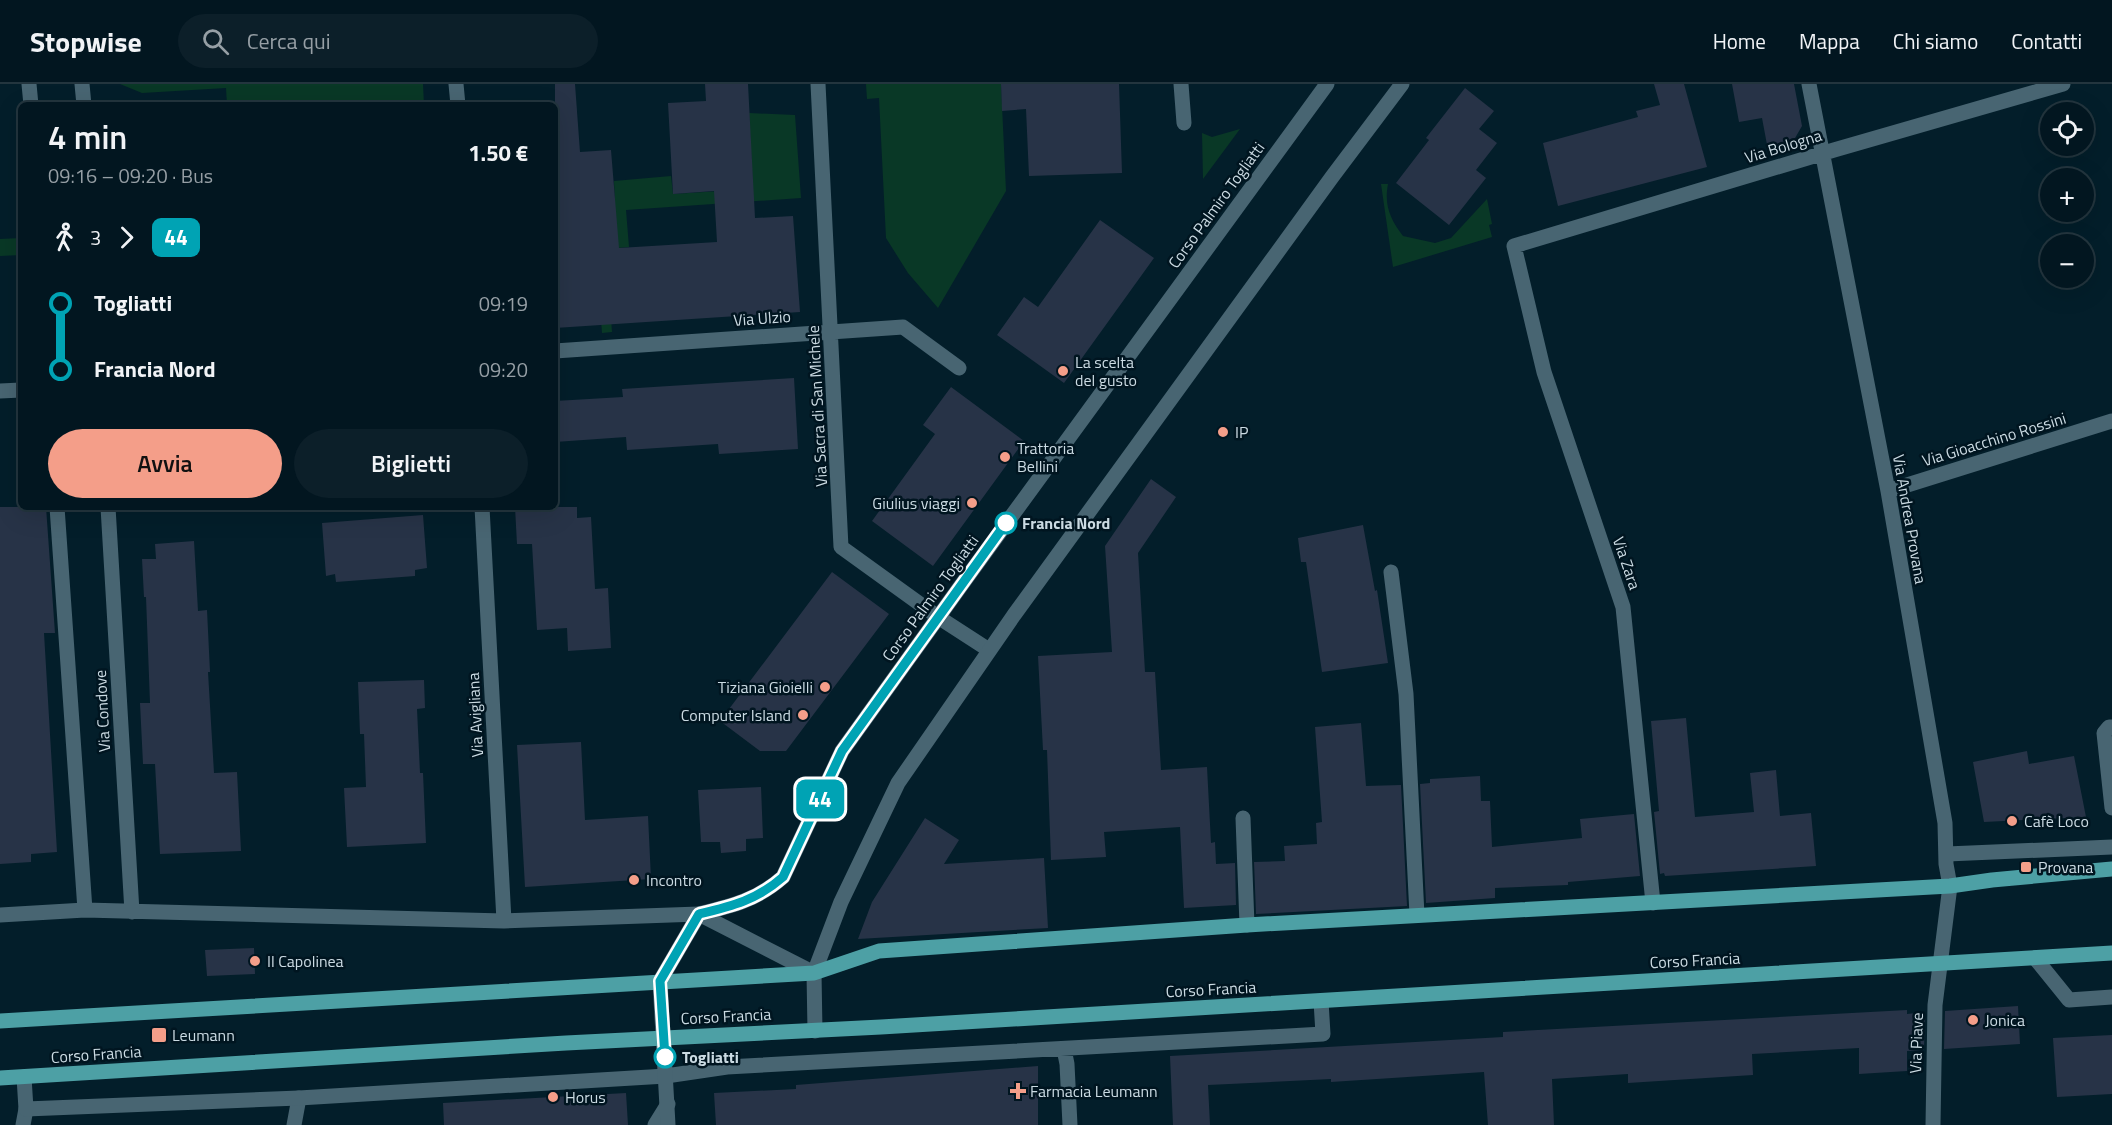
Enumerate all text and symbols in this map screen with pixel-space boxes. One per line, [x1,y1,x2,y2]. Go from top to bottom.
search box [178,14,598,68]
text: Stopwise [30,20,142,63]
text: Cerca qui [247,24,331,58]
icon: search [199,25,232,58]
text: Home [1713,25,1766,57]
text: Mappa [1799,25,1860,57]
text: Chi siamo [1893,25,1978,57]
text: Contatti [2011,25,2082,57]
map controls [2040,102,2094,288]
button: locate [2040,102,2094,156]
text: 4 min [48,112,127,162]
street label: Via Bologna [1741,123,1825,169]
text: 1.50 € [468,136,528,170]
street label: Corso Palmiro Togliatti [1162,137,1270,273]
text: 09:16 – 09:20 · Bus [48,160,213,191]
button: + [2040,168,2094,222]
icon: walk [48,221,81,254]
icon: forward [110,221,143,254]
text: 44 [164,221,188,253]
text: 3 [90,222,101,253]
button: − [2040,234,2094,288]
text: Togliatti [94,286,172,320]
text: 09:19 [479,288,528,319]
street label: Via Ulzio [732,304,792,332]
street label: Via Sacra di San Michele [801,325,833,487]
place label: La scelta del gusto [1075,350,1137,392]
text: Francia Nord [94,352,216,386]
text: 09:20 [479,354,528,385]
marker: La scelta del gusto [1056,364,1070,378]
street label: Via Gioacchino Rossini [1919,406,2069,472]
place label: IP [1235,420,1248,444]
marker: IP [1216,425,1230,439]
button: Avvia [48,429,282,498]
button: Biglietti [294,429,528,498]
place label: Trattoria Bellini [1017,436,1074,478]
marker: Trattoria Bellini [998,450,1012,464]
street label: Via Andrea Provana [1887,452,1933,586]
place label: Giulius viaggi [872,491,960,515]
marker: Giulius viaggi [965,496,979,510]
place label: Francia Nord [1022,511,1110,535]
marker: Francia Nord [995,512,1017,534]
street label: Corso Palmiro Togliatti [876,530,984,666]
street label: Via Zara [1607,533,1647,593]
street label: Via Condove [88,669,116,753]
street label: Via Avigliana [461,672,489,758]
place label: Tiziana Gioielli [718,675,813,699]
marker: Tiziana Gioielli [818,680,832,694]
place label: Computer Island [681,703,791,727]
marker: Computer Island [796,708,810,722]
line badge: 44 [793,780,847,818]
text: 44 [808,783,832,815]
place label: Cafè Loco [2024,809,2089,833]
marker: Cafè Loco [2005,814,2019,828]
place label: Provana [2038,855,2093,879]
marker: Provana [2019,860,2033,874]
place label: Incontro [646,868,702,892]
marker: Incontro [627,873,641,887]
street label: Corso Francia [1649,946,1741,974]
place label: Il Capolinea [267,949,344,973]
marker: Il Capolinea [248,954,262,968]
street label: Corso Francia [1165,975,1257,1003]
street label: Corso Francia [680,1002,772,1030]
place label: Jonica [1985,1008,2025,1032]
street label: Via Piave [1903,1012,1929,1074]
marker: Jonica [1966,1013,1980,1027]
place label: Leumann [172,1023,235,1047]
marker: Leumann [150,1026,168,1044]
street label: Corso Francia [50,1039,142,1069]
place label: Togliatti [682,1045,739,1069]
marker: Togliatti [654,1046,676,1068]
place label: Farmacia Leumann [1030,1079,1158,1103]
marker: Farmacia Leumann [1011,1084,1025,1098]
place label: Horus [565,1085,606,1109]
marker: Horus [546,1090,560,1104]

